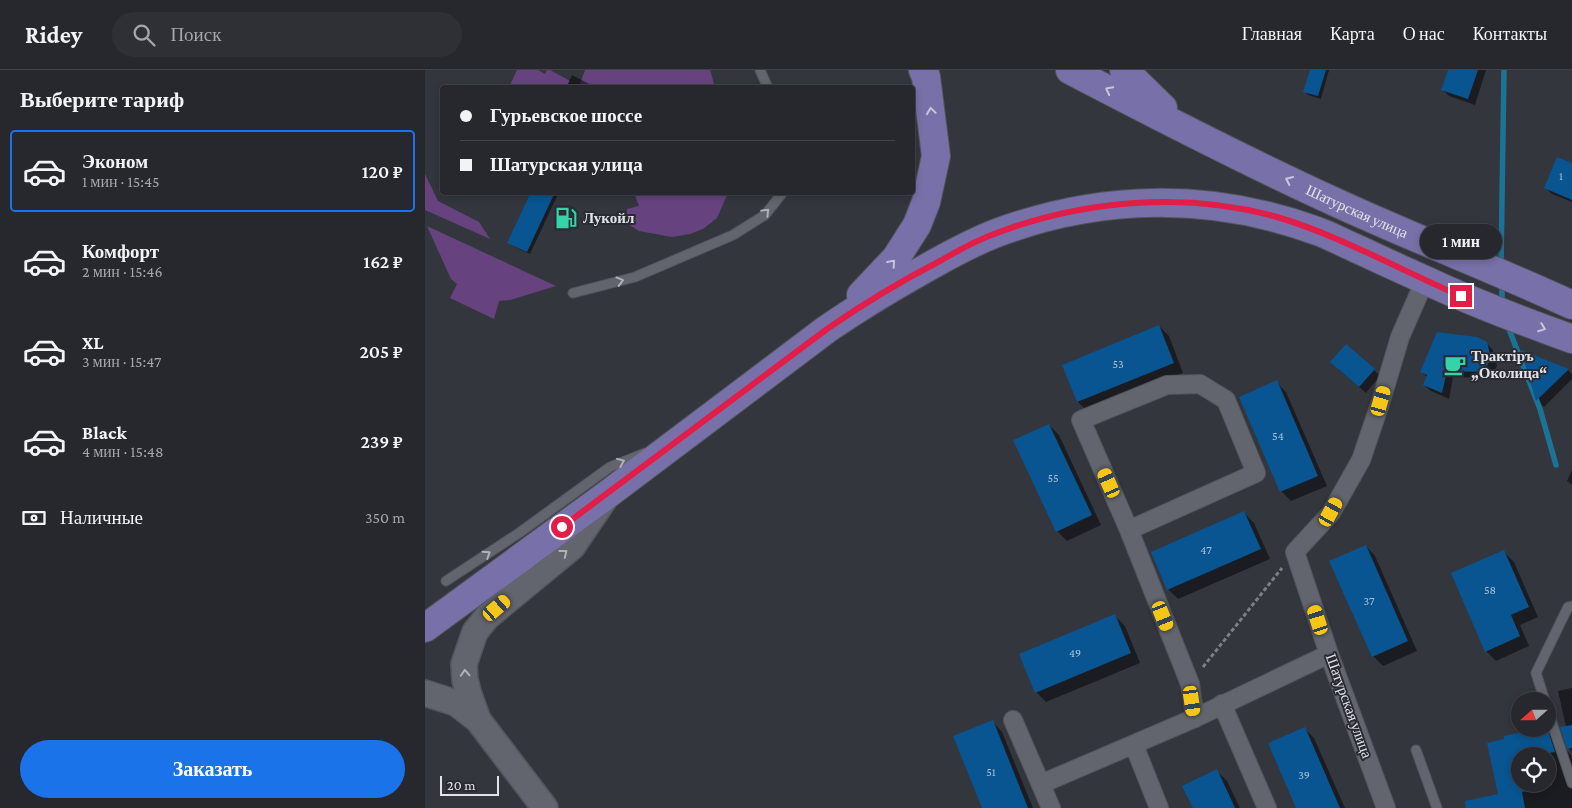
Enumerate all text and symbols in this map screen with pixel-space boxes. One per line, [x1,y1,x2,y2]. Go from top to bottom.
search box [112,12,462,57]
text: Ridey [25,21,82,48]
icon: search [130,21,158,49]
text: Поиск [170,24,221,45]
text: Главная [1242,24,1302,44]
text: Карта [1330,24,1375,44]
text: О нас [1403,24,1445,44]
text: Контакты [1473,24,1547,44]
one-way arrow [1105,86,1114,96]
text: Выберите тариф [20,87,184,112]
text: Гурьевское шоссе [490,105,642,126]
one-way arrow [927,107,937,115]
icon: car [22,149,67,194]
text: Эконом [82,151,148,172]
text: Шатурская улица [490,154,643,175]
text: 120 ₽ [362,161,403,182]
house number: 1 [1559,169,1563,183]
text: 1 мин · 15:45 [82,173,160,190]
one-way arrow [1285,176,1294,186]
street label: Шатурская улица [1303,182,1411,241]
fuel station icon: Лукойл [553,205,579,231]
one-way arrow [760,209,769,218]
place label: Лукойл [583,210,635,226]
callout: 1 мин [1420,224,1502,258]
text: 1 мин [1442,233,1480,250]
icon: car [22,239,67,284]
text: Комфорт [82,241,159,262]
text: 162 ₽ [363,251,403,272]
one-way arrow [886,259,895,268]
text: 2 мин · 15:46 [82,263,163,280]
one-way arrow [615,276,624,286]
route end [1450,285,1472,307]
one-way arrow [1537,322,1545,332]
icon: car [22,329,67,374]
text: XL [82,332,104,353]
text: 205 ₽ [359,341,403,362]
place label: Трактiръ „Околица“ [1471,348,1547,381]
cafe icon: Трактiръ „Околица“ [1442,352,1468,378]
text: 3 мин · 15:47 [82,353,161,370]
house number: 53 [1112,357,1124,371]
car [1369,385,1392,417]
icon: car [22,419,67,464]
text: Black [82,422,127,443]
house number: 54 [1272,429,1284,443]
text: 239 ₽ [361,431,403,452]
text: 4 мин · 15:48 [82,443,164,460]
one-way arrow [616,458,625,468]
car [1096,466,1121,500]
house number: 55 [1047,471,1059,485]
car [1317,495,1344,529]
icon: cash [20,504,48,532]
text: Наличные [60,507,143,528]
text: 350 m [365,509,405,526]
route start [551,516,573,538]
house number: 47 [1200,543,1212,557]
one-way arrow [558,550,567,558]
one-way arrow [481,551,491,560]
house number: 58 [1484,583,1496,597]
car [480,592,513,624]
house number: 37 [1363,594,1375,608]
car [1150,599,1175,633]
car [1306,603,1329,637]
house number: 49 [1069,646,1081,660]
street label: Шатурская улица [1323,652,1375,761]
one-way arrow [459,669,470,677]
car [1182,685,1201,717]
north arrow [1511,692,1556,738]
map controls [1511,692,1556,792]
button: Заказать [20,740,405,798]
button: locate [1511,747,1556,792]
house number: 51 [986,765,996,779]
house number: 39 [1298,768,1310,782]
scale bar [440,773,499,796]
text: 20 m [447,777,475,793]

